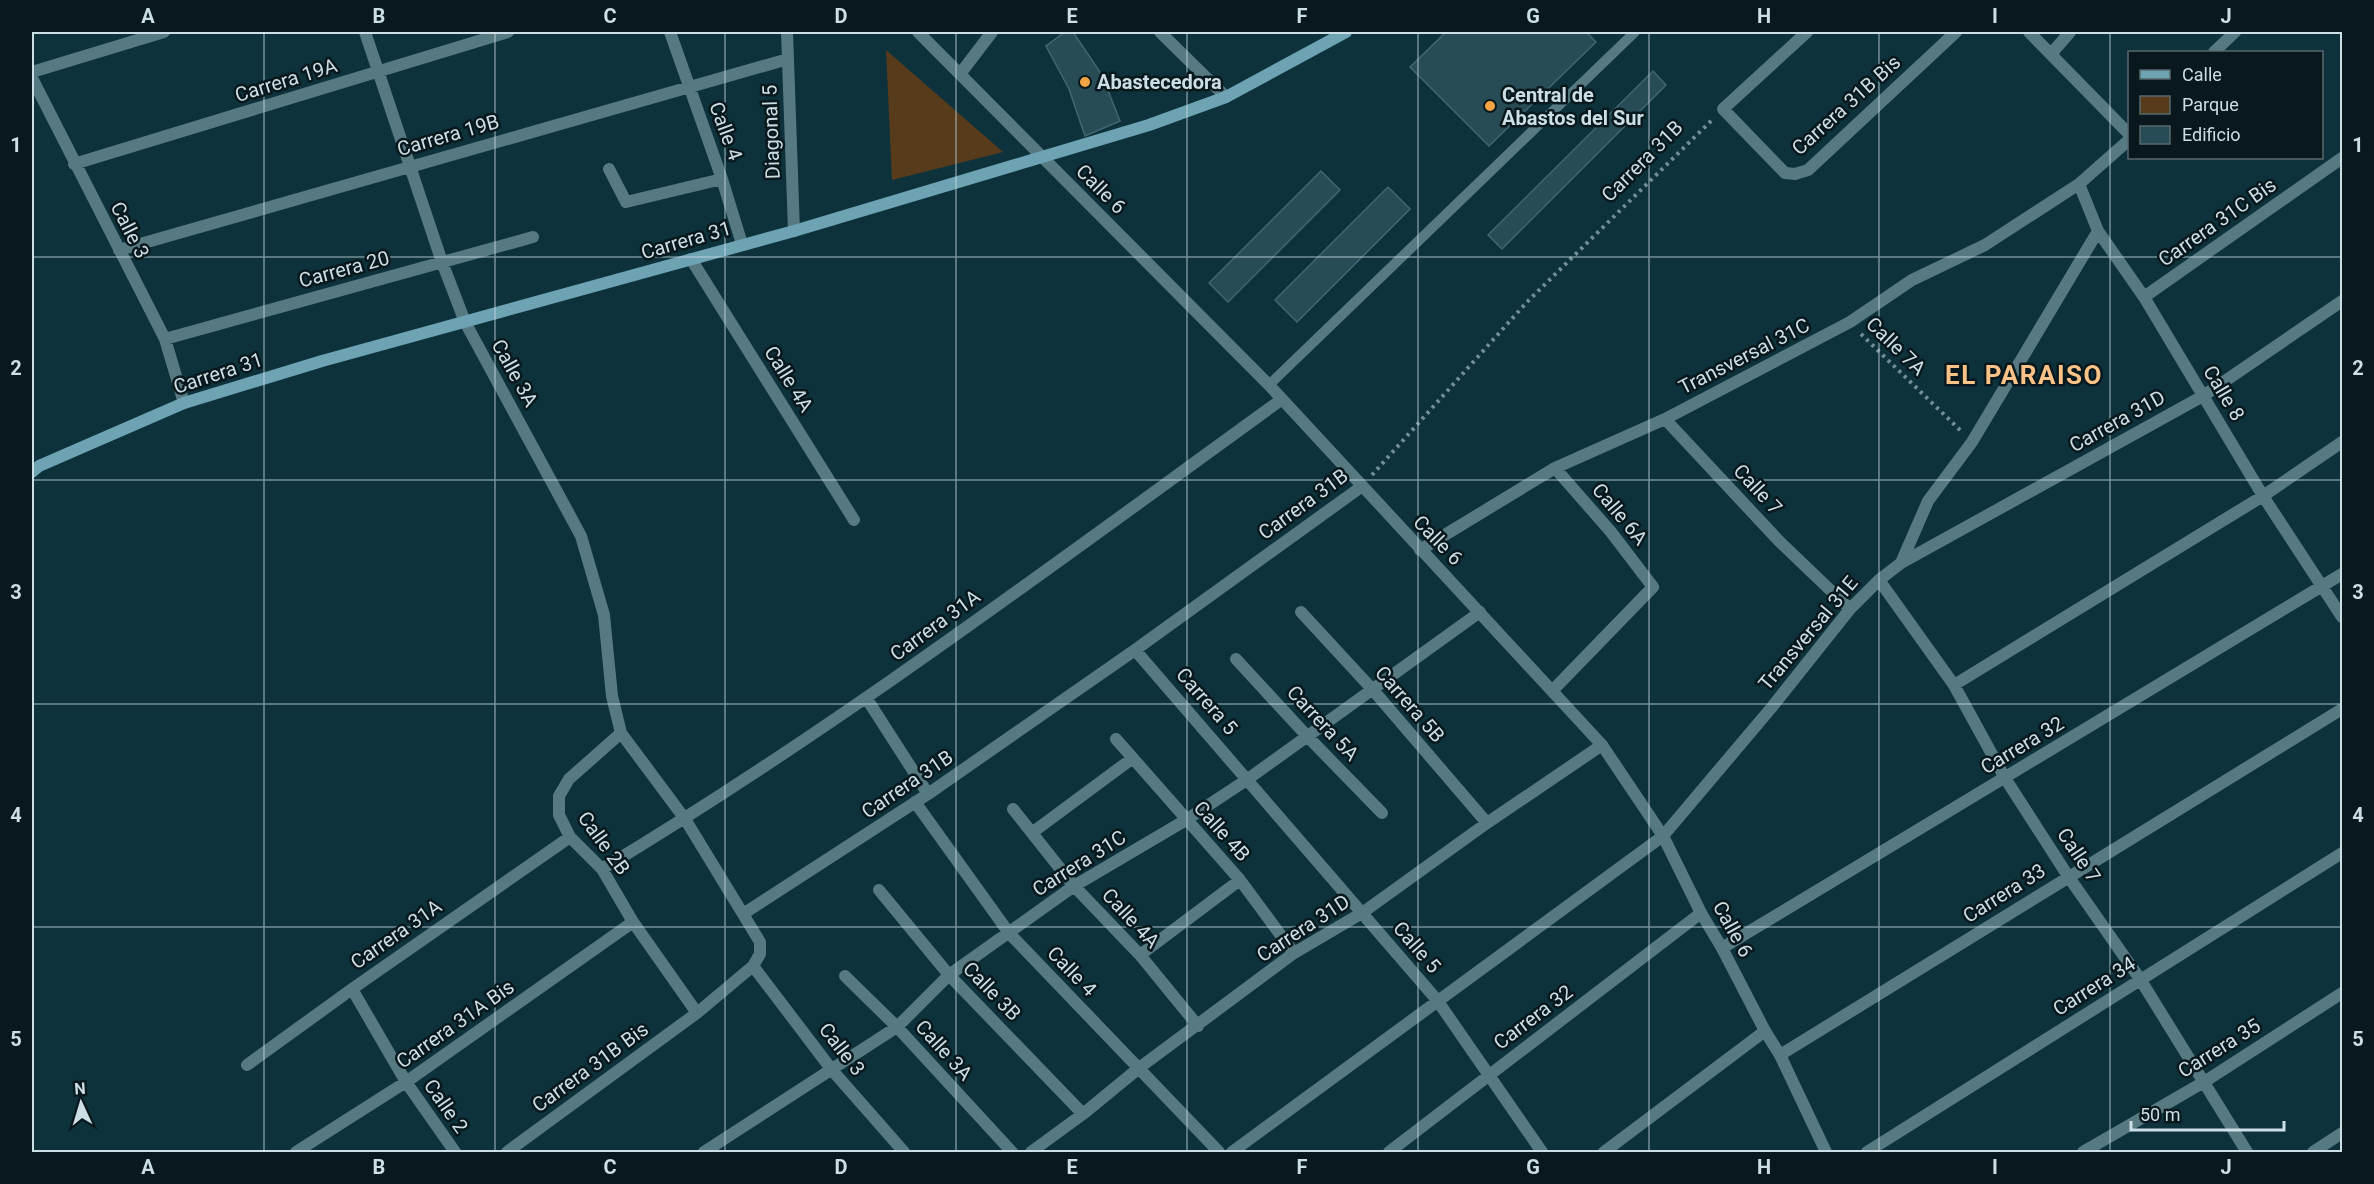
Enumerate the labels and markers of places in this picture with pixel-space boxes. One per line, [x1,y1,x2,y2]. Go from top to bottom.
place label: Abastecedora [1097,70,1222,94]
marker: Abastecedora [1078,75,1092,89]
place label: Central de Abastos del Sur [1502,83,1645,130]
marker: Central de Abastos del Sur [1483,99,1497,113]

